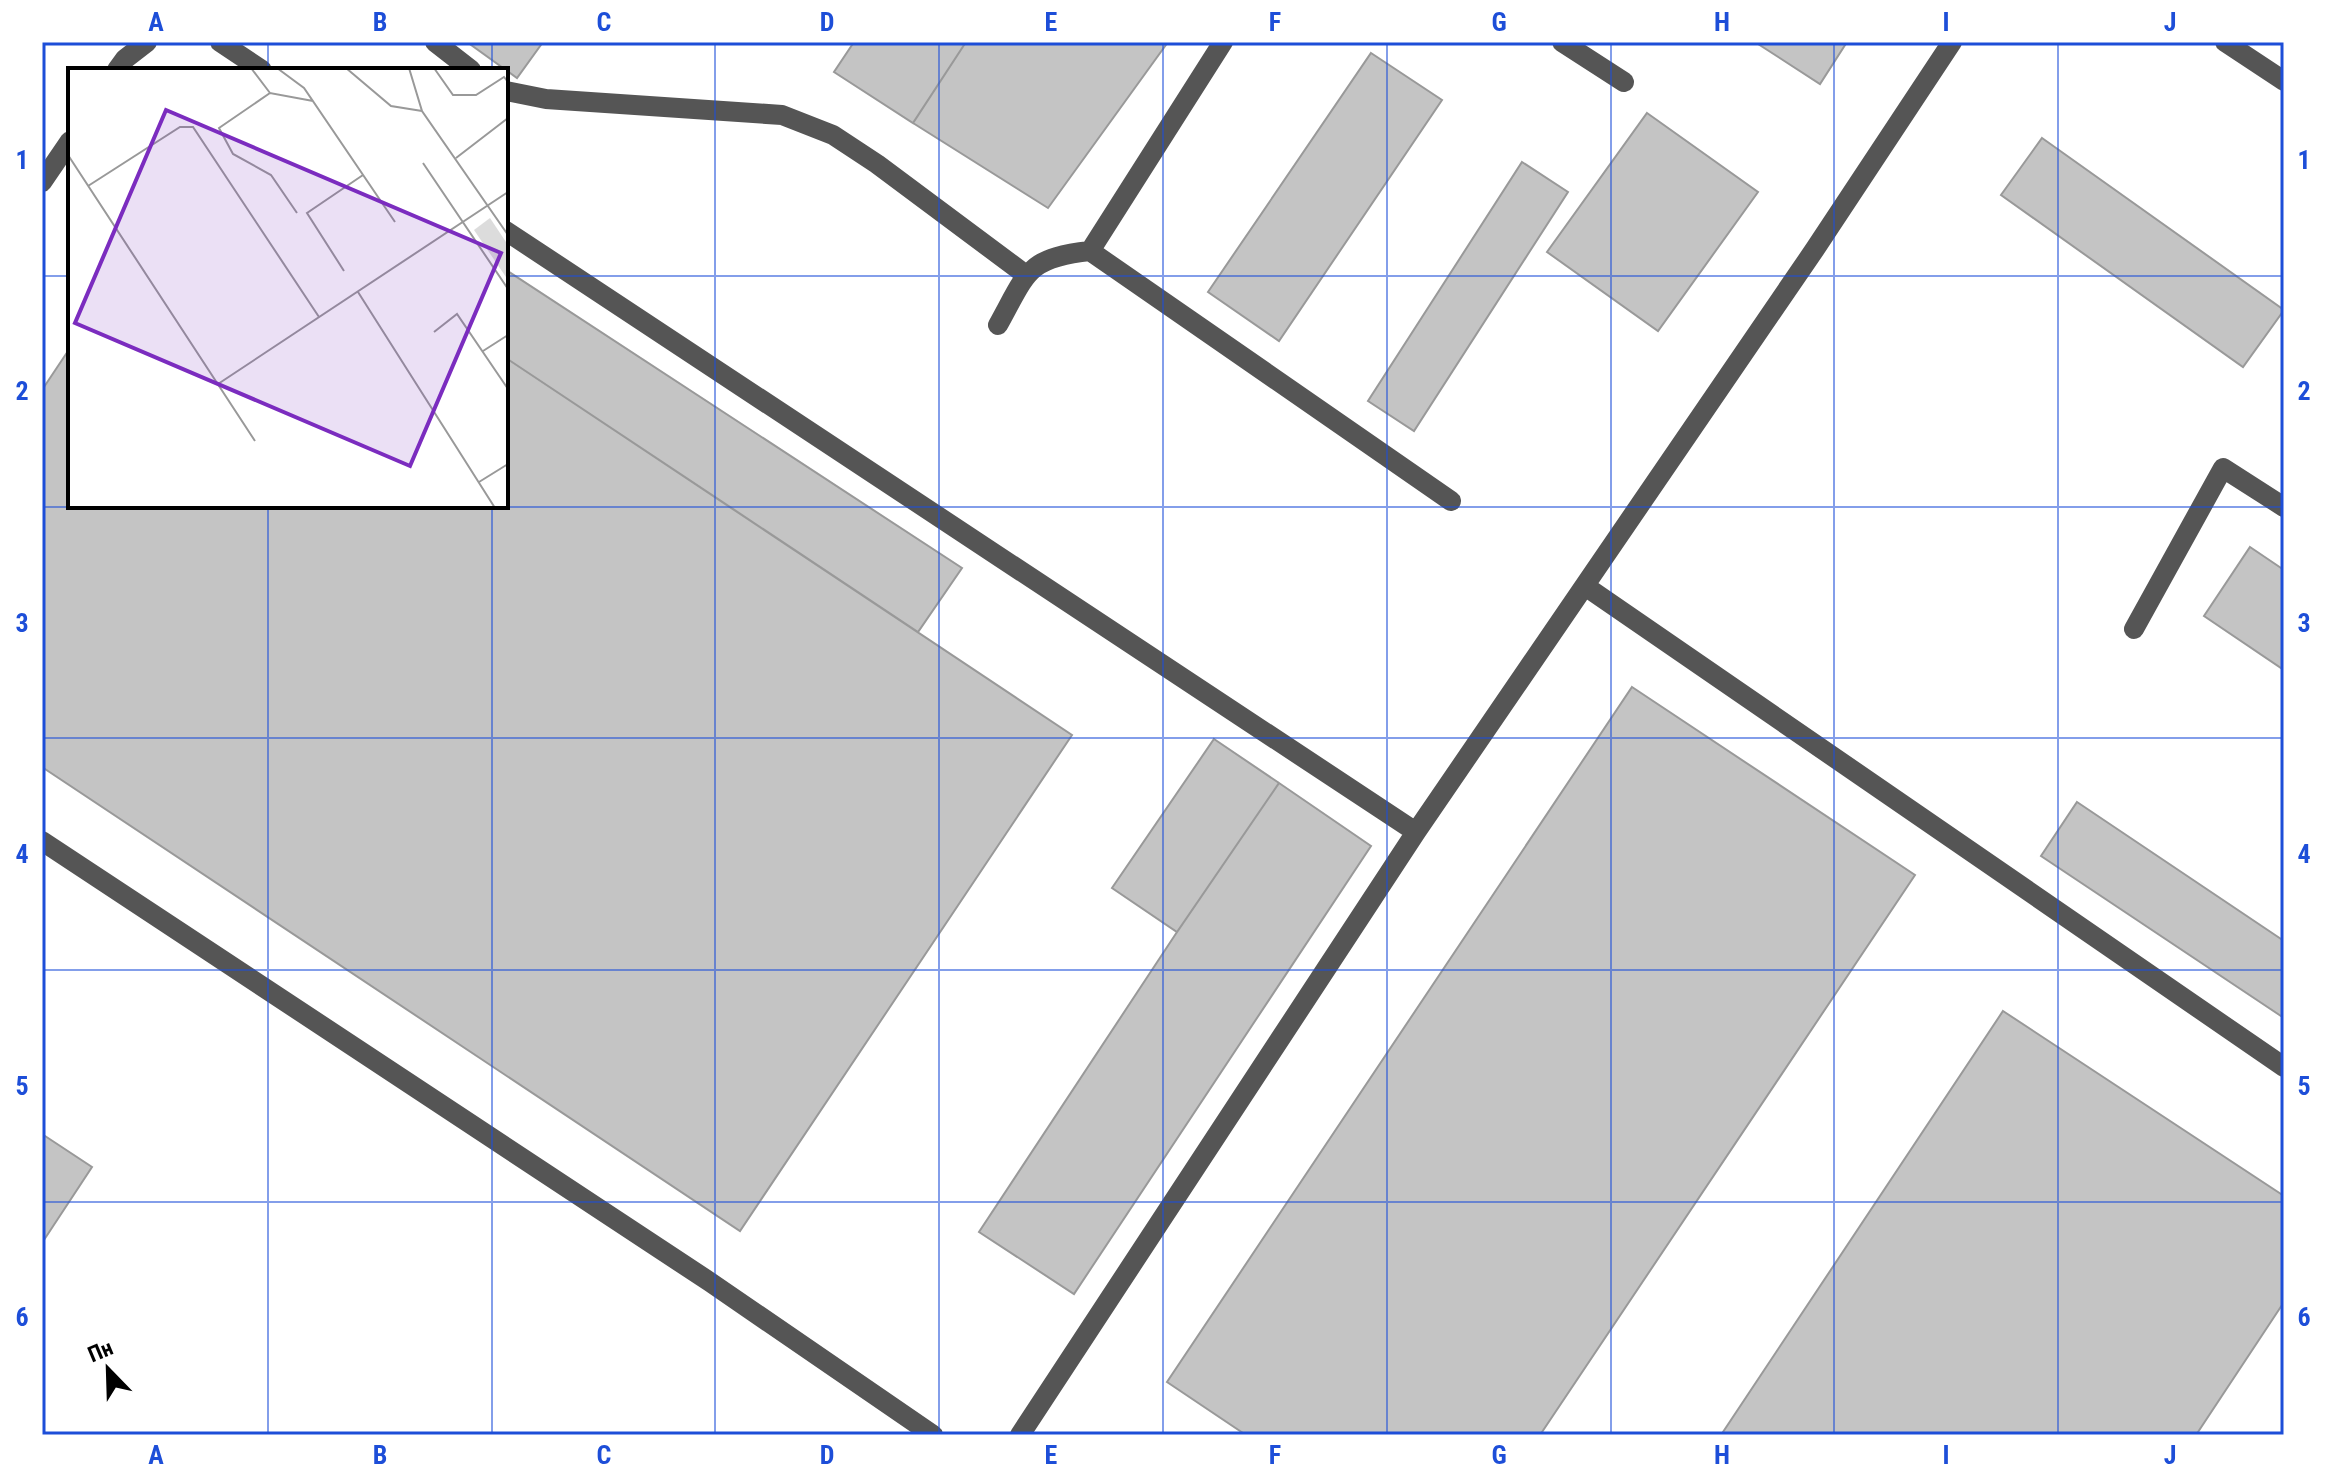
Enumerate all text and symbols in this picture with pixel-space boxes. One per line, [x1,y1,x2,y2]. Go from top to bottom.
text: A [148,7,164,37]
text: B [373,7,387,37]
text: C [597,7,612,37]
text: D [820,7,834,37]
text: E [1045,7,1058,37]
text: F [1269,7,1281,37]
text: G [1491,7,1507,37]
text: H [1714,7,1730,37]
text: I [1942,7,1950,37]
text: J [2164,7,2176,37]
inset map [68,68,508,508]
text: 1 [15,145,29,175]
text: 1 [2297,145,2311,175]
text: 2 [15,376,29,406]
text: 2 [2297,376,2311,406]
text: 3 [15,608,29,638]
text: 3 [2297,608,2311,638]
text: 4 [15,839,29,869]
text: 4 [2297,839,2311,869]
text: 5 [15,1071,29,1101]
text: 5 [2297,1071,2311,1101]
text: 6 [15,1302,29,1332]
text: 6 [2297,1302,2311,1332]
north arrow [68,1329,148,1409]
text: Пн [84,1335,117,1367]
text: A [148,1440,164,1470]
text: B [373,1440,387,1470]
text: C [597,1440,612,1470]
text: D [820,1440,834,1470]
text: E [1045,1440,1058,1470]
text: F [1269,1440,1281,1470]
text: G [1491,1440,1507,1470]
text: H [1714,1440,1730,1470]
text: I [1942,1440,1950,1470]
text: J [2164,1440,2176,1470]

